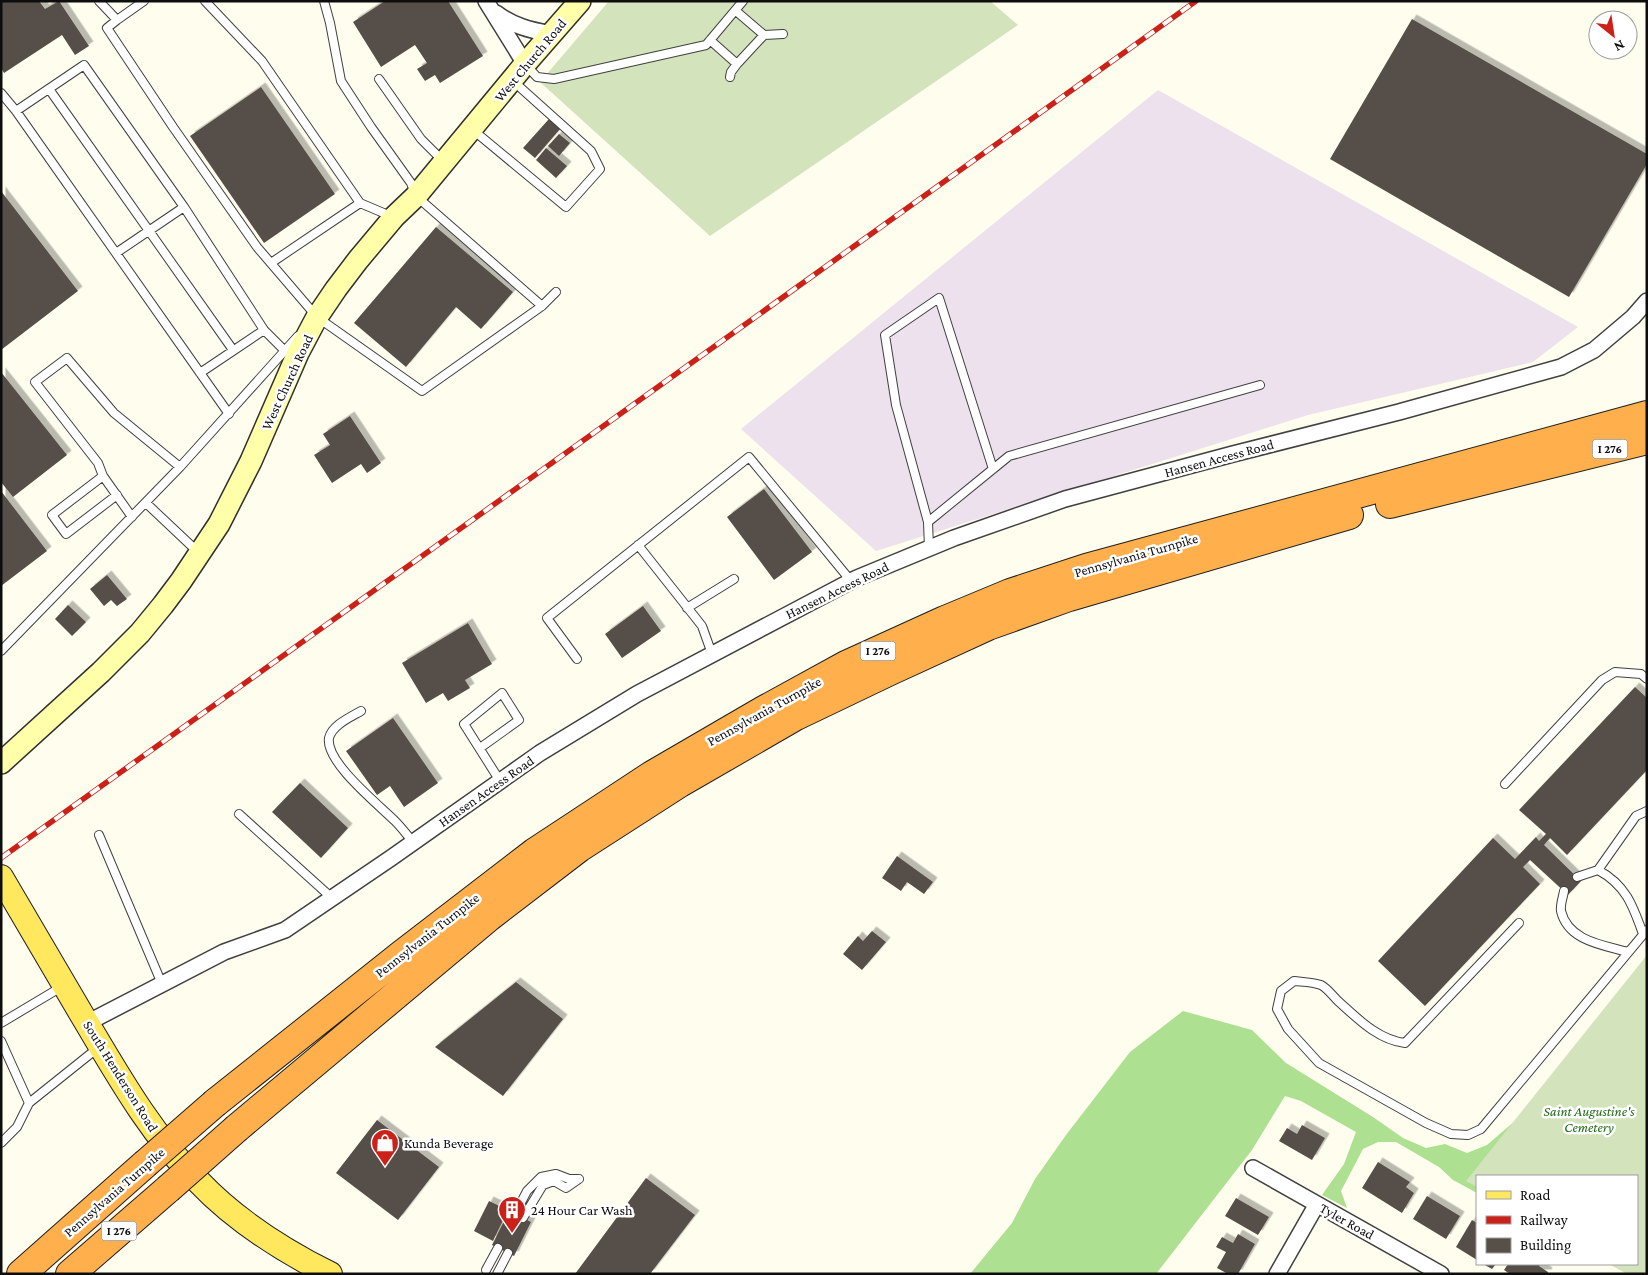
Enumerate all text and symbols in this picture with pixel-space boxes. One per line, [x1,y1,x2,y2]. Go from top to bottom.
north arrow [1588,10,1638,60]
street label: West Church Road [491,15,570,105]
text: N [1611,37,1628,56]
street label: West Church Road [258,331,316,432]
street label: Hansen Access Road [1163,436,1276,480]
road number: I 276 [1592,439,1628,458]
street label: Pennsylvania Turnpike [1072,530,1200,580]
street label: Hansen Access Road [783,558,892,622]
road number: I 276 [860,641,896,660]
street label: Pennsylvania Turnpike [704,673,824,749]
street label: Hansen Access Road [435,752,537,830]
street label: Pennsylvania Turnpike [372,889,482,981]
street label: South Henderson Road [80,1018,162,1135]
park label: Saint Augustine's Cemetery [1544,1103,1635,1135]
shop icon: Kunda Beverage [370,1128,400,1167]
place label: Kunda Beverage [404,1135,494,1151]
street label: Pennsylvania Turnpike [61,1144,167,1240]
legend [1476,1175,1638,1265]
text: Road [1520,1187,1551,1203]
building icon: 24 Hour Car Wash [497,1195,527,1234]
street label: Tyler Road [1317,1199,1378,1243]
place label: 24 Hour Car Wash [531,1202,633,1218]
text: Railway [1520,1212,1568,1229]
road number: I 276 [102,1222,136,1240]
text: Building [1520,1237,1571,1254]

